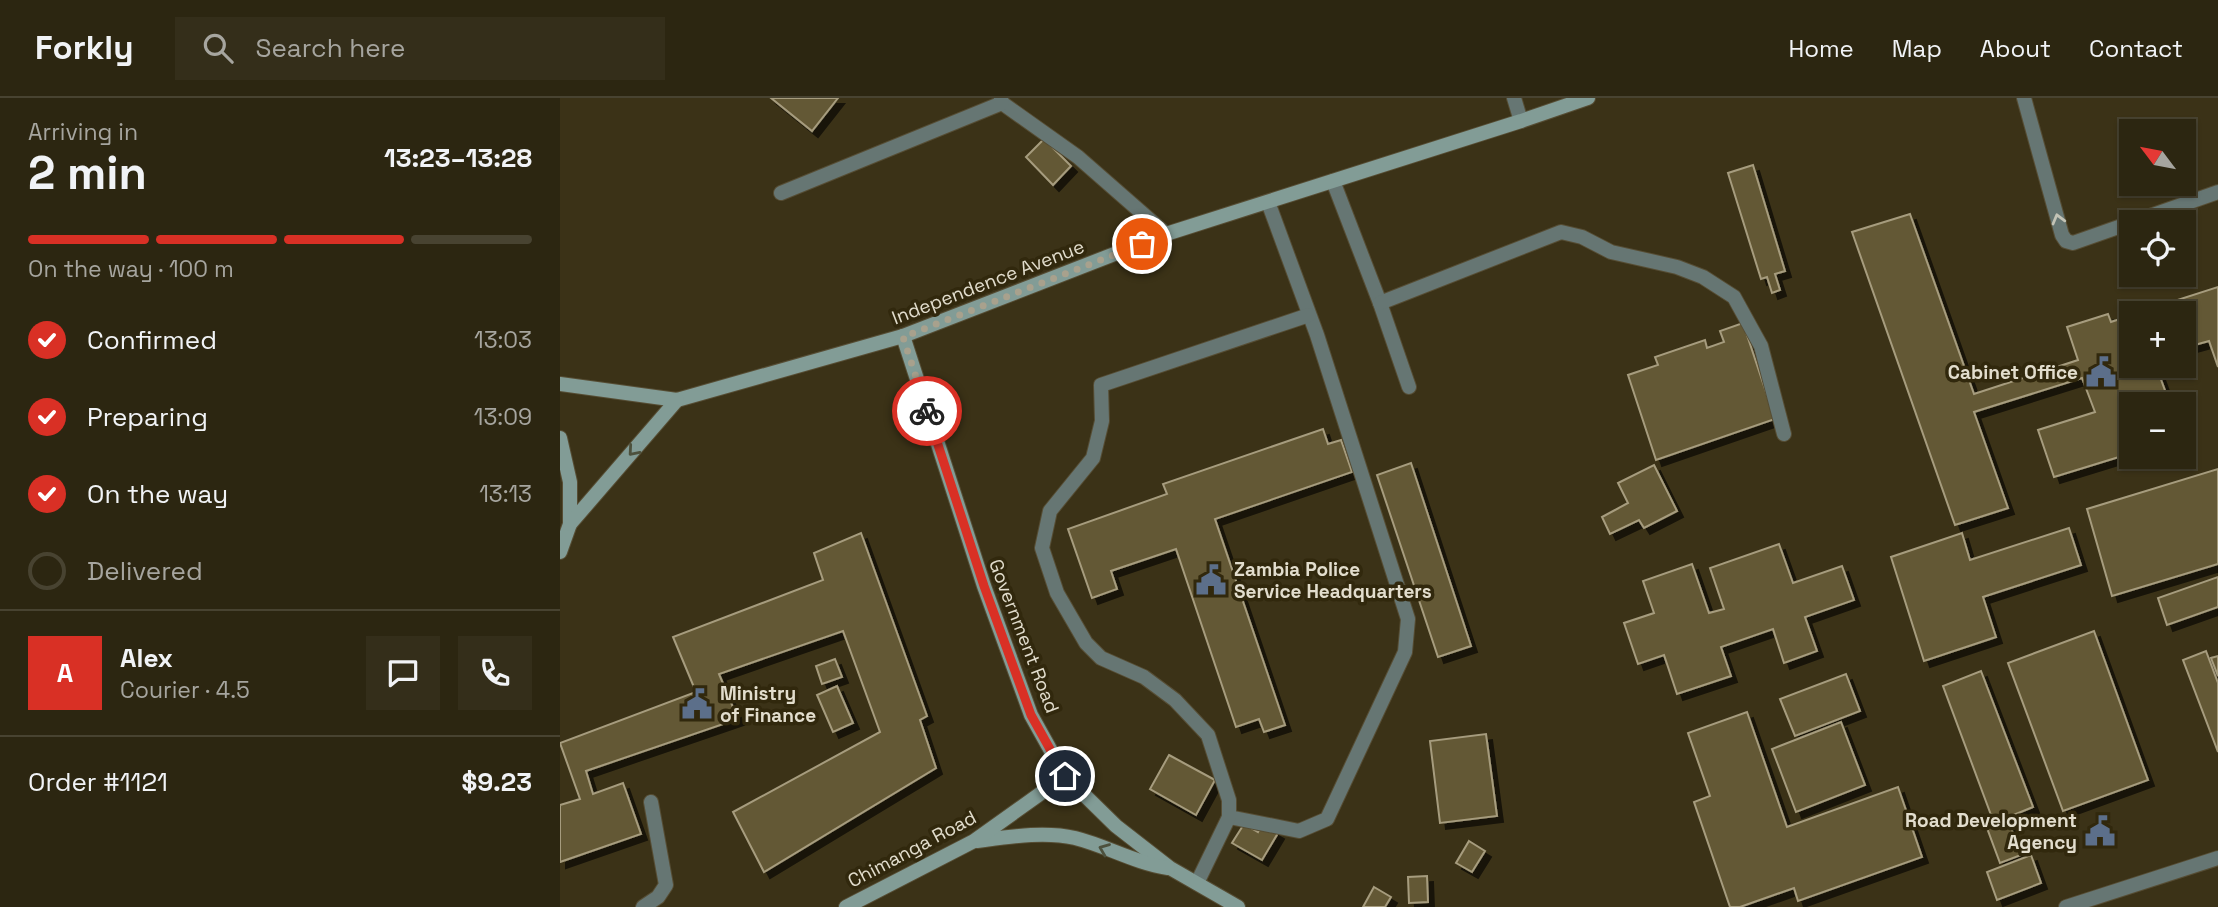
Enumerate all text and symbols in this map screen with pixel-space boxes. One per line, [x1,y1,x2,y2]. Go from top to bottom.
search box [175,17,665,80]
text: Forkly [35,27,133,69]
icon: search [199,29,237,67]
text: Search here [255,31,405,65]
text: Home [1788,33,1854,64]
text: Map [1892,33,1942,64]
text: About [1980,33,2051,64]
text: Contact [2089,33,2183,64]
text: Arriving in [28,117,138,147]
north arrow [2119,119,2196,196]
map controls [2119,119,2196,469]
text: 13:23–13:28 [384,141,532,175]
text: 2 min [28,144,147,202]
button: locate [2119,210,2196,287]
pin [1112,214,1172,274]
one-way arrow [2051,214,2066,226]
icon: bag [1123,225,1161,263]
street label: Independence Avenue [888,234,1088,330]
text: On the way · 100 m [28,254,234,284]
button: + [2119,301,2196,378]
icon: check [28,321,66,359]
text: Confirmed [87,323,217,357]
text: 13:03 [474,325,532,355]
public building icon: Cabinet Office [2084,355,2118,389]
place label: Cabinet Office [1948,360,2078,385]
courier [892,376,962,446]
icon: bike [908,392,946,430]
button: − [2119,392,2196,469]
icon: check [28,398,66,436]
text: Preparing [87,400,208,434]
text: 13:09 [474,402,532,432]
one-way arrow [629,443,641,456]
icon: check [28,475,66,513]
text: On the way [87,477,228,511]
text: 13:13 [479,479,532,509]
text: Delivered [87,554,203,588]
street label: Government Road [983,555,1065,717]
place label: Zambia Police Service Headquarters [1234,557,1432,604]
public building icon: Zambia Police Service Headquarters [1194,563,1228,597]
button: chat [366,636,440,710]
button: phone [458,636,532,710]
text: Alex [120,641,173,675]
text: A [57,656,73,690]
text: Courier · 4.5 [120,675,250,705]
place label: Ministry of Finance [720,681,816,728]
public building icon: Ministry of Finance [680,687,714,721]
pin [1035,746,1095,806]
icon: home [1046,757,1084,795]
text: Order #1121 [28,765,168,799]
text: $9.23 [461,765,532,799]
street label: Chimanga Road [843,805,981,893]
place label: Road Development Agency [1905,808,2077,855]
public building icon: Road Development Agency [2083,814,2117,848]
one-way arrow [1099,843,1112,857]

